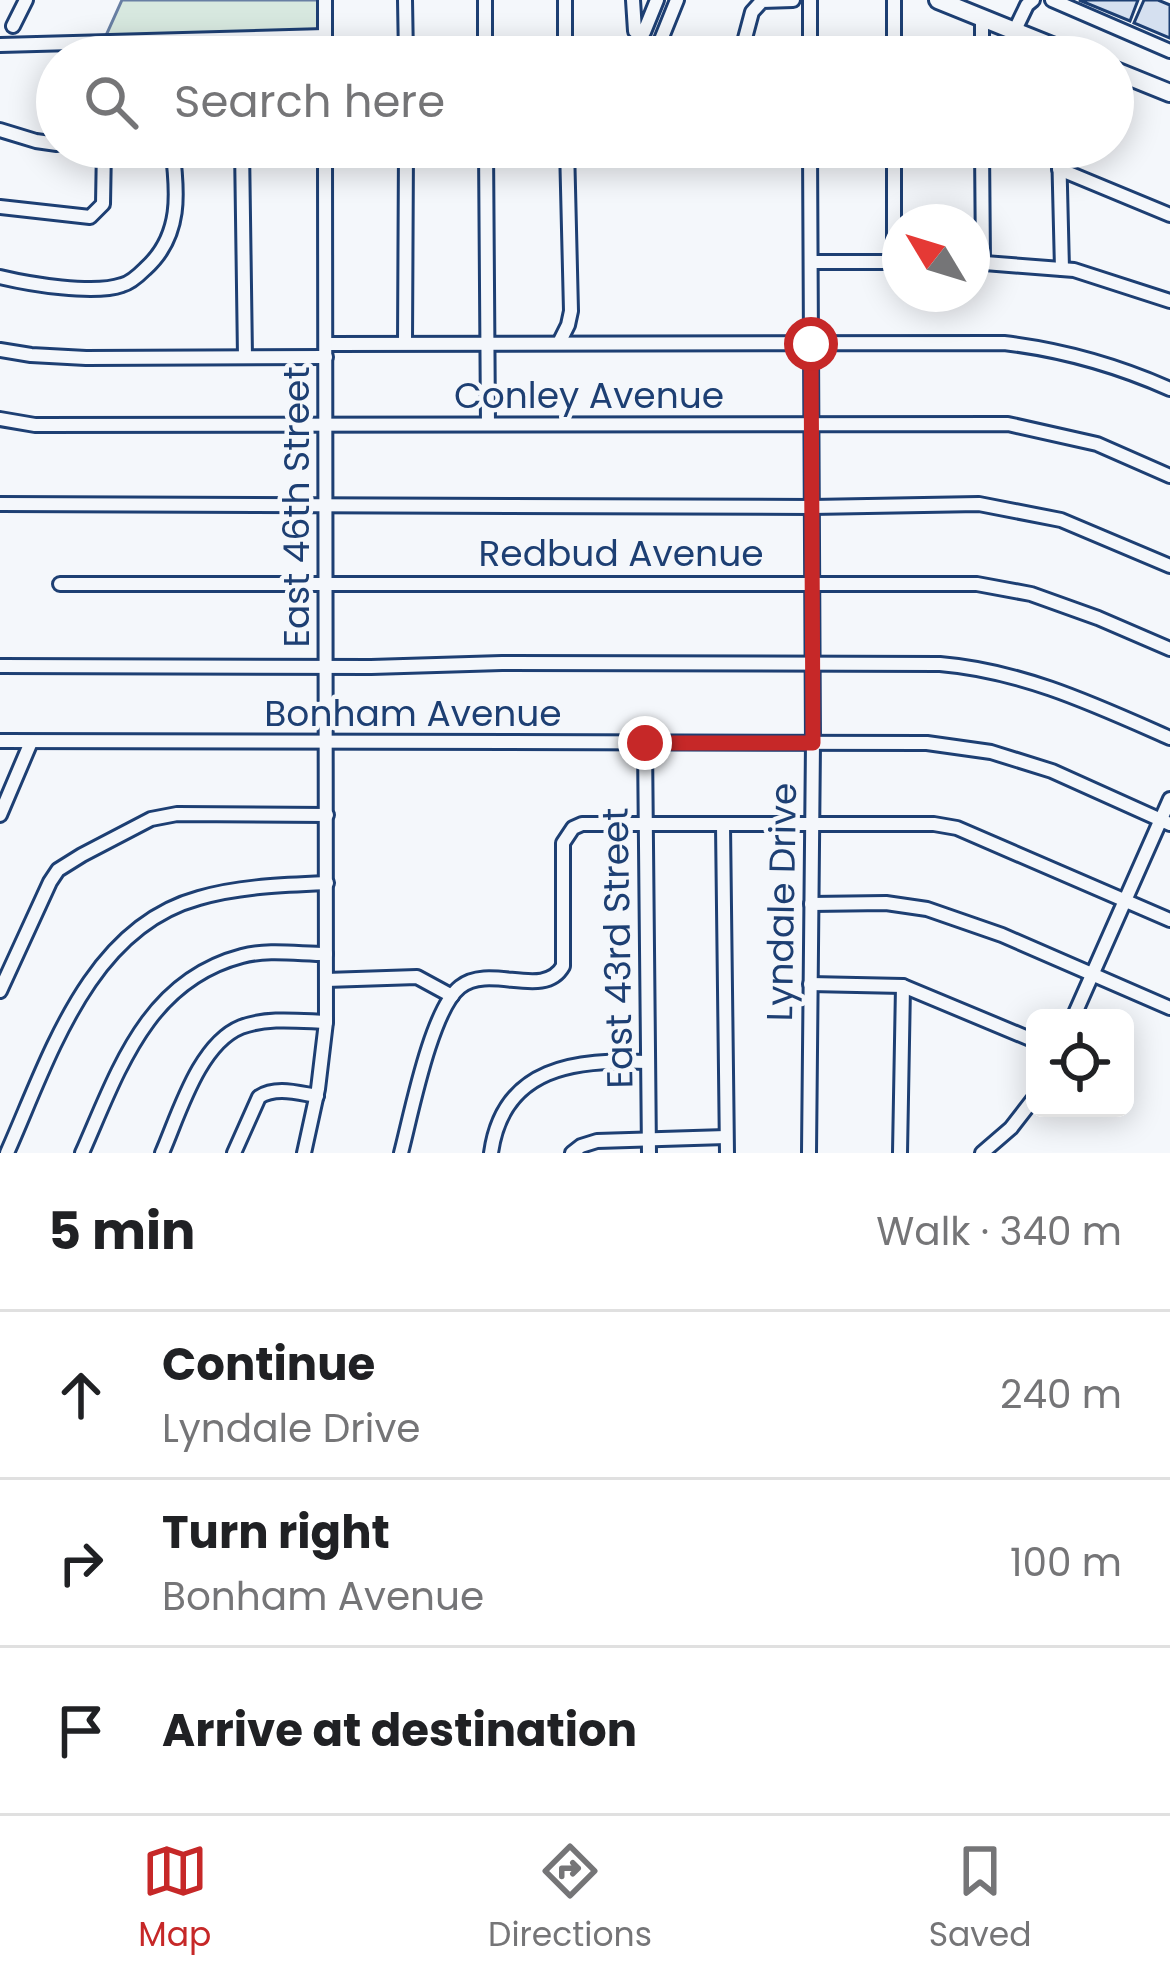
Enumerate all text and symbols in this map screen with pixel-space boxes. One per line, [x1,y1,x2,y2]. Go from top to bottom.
search box [36,36,1134,168]
icon: search [78,69,144,135]
text: Search here [174,70,445,133]
north arrow [882,204,990,312]
route start [784,317,838,371]
street label: East 46th Street [271,367,322,647]
street label: Conley Avenue [454,370,724,421]
street label: Redbud Avenue [478,528,764,579]
street label: Bonham Avenue [264,688,562,739]
route end [618,716,672,770]
street label: Lyndale Drive [754,782,809,1022]
street label: East 43rd Street [590,807,645,1089]
map controls [1026,1009,1134,1117]
button: locate [1026,1009,1134,1117]
text: 5 min [48,1195,195,1267]
text: Walk · 340 m [876,1204,1122,1259]
text: Continue [162,1333,375,1396]
icon: ahead [48,1362,114,1428]
text: 240 m [1000,1367,1122,1422]
text: Lyndale Drive [162,1401,420,1456]
text: Turn right [162,1501,390,1564]
icon: right [48,1530,114,1596]
text: 100 m [1010,1535,1122,1590]
text: Bonham Avenue [162,1569,484,1624]
icon: arrive [48,1698,114,1764]
text: Arrive at destination [162,1699,637,1762]
tab: Map [138,1838,211,1960]
tab: Directions [488,1838,652,1960]
tab: Saved [929,1838,1032,1960]

